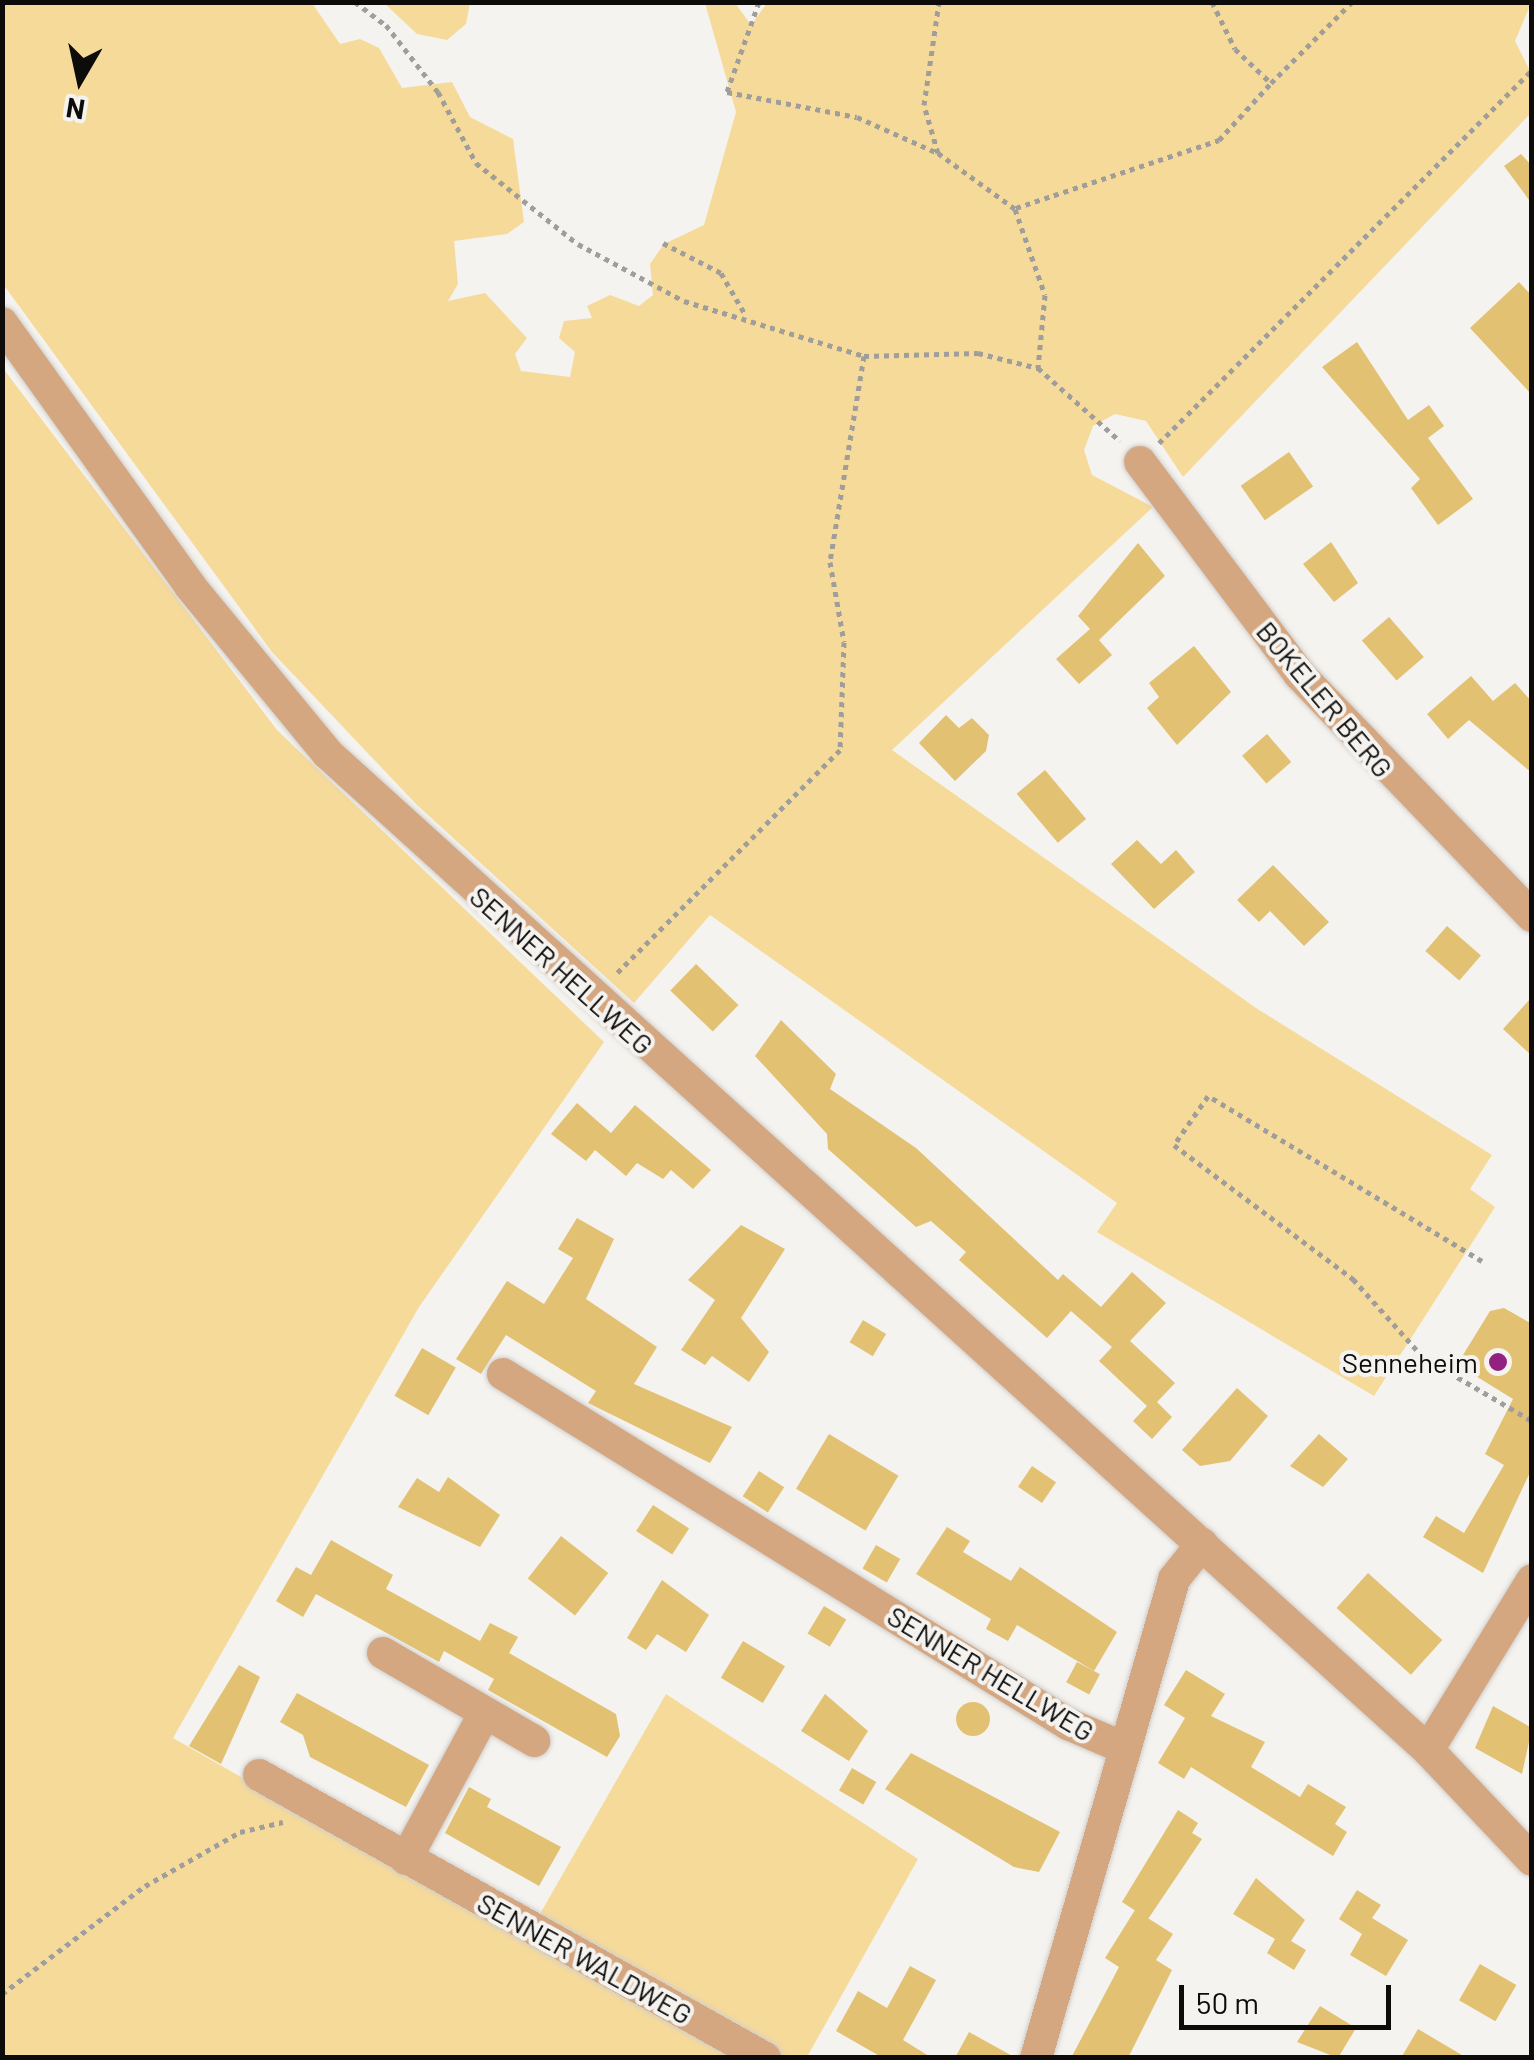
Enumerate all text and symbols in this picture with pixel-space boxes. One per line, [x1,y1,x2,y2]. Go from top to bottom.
north arrow [30,30,130,130]
text: N [63,91,87,128]
street label: BOKELER BERG [1250,614,1400,784]
street label: SENNER HELLWEG [464,879,660,1061]
place label: Senneheim [1342,1345,1478,1379]
marker: Senneheim [1487,1351,1509,1373]
street label: SENNER HELLWEG [882,1598,1100,1748]
street label: SENNER WALDWEG [472,1885,698,2031]
scale bar [1184,1965,1396,2027]
text: 50 m [1196,1984,1259,2020]

